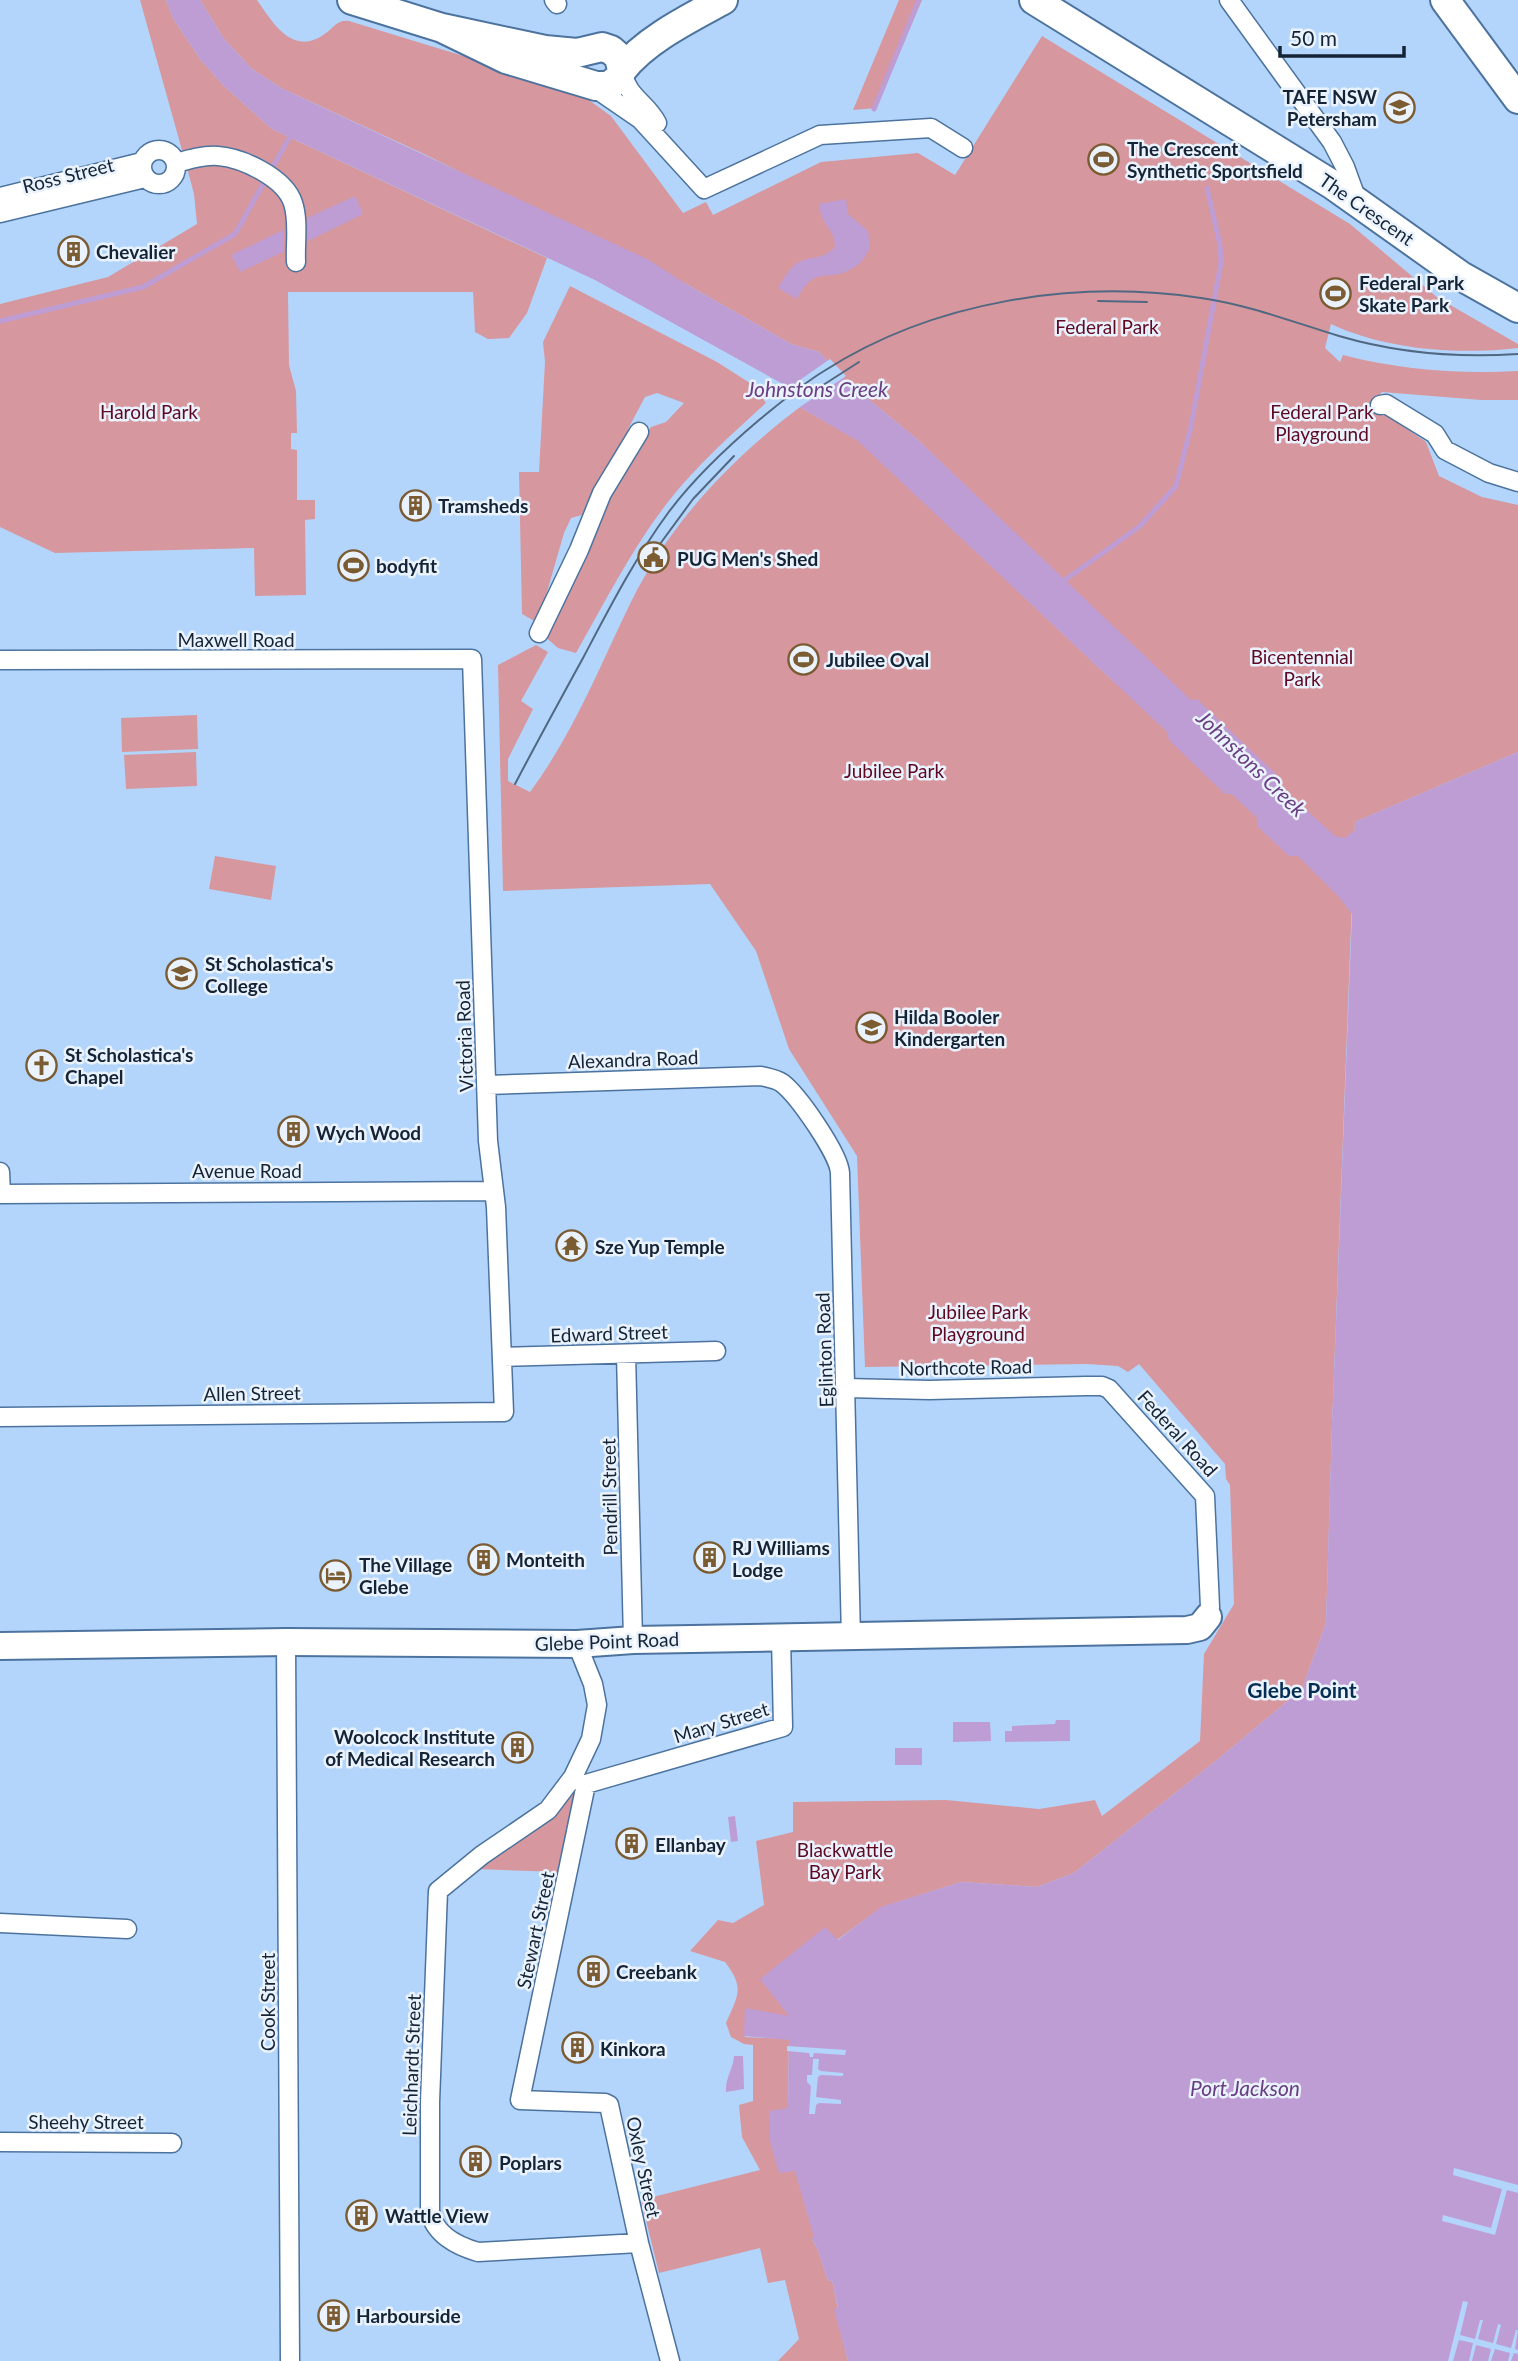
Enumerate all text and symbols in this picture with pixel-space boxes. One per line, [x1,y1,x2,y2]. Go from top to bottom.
scale bar [1280,14,1404,58]
text: 50 m [1290,25,1337,50]
place label: TAFE NSW Petersham [1283,85,1377,130]
school or university icon: TAFE NSW Petersham [1383,90,1417,124]
place label: The Crescent Synthetic Sportsfield [1127,137,1303,182]
sports icon: The Crescent Synthetic Sportsfield [1087,142,1121,176]
street label: Ross Street [20,152,116,197]
street label: The Crescent [1315,168,1419,250]
building icon: Chevalier [56,234,90,268]
place label: Chevalier [96,240,176,263]
place label: Federal Park Skate Park [1359,271,1465,316]
sports icon: Federal Park Skate Park [1319,276,1353,310]
park label: Federal Park [1055,315,1159,338]
water label: Johnstons Creek [745,376,889,401]
park label: Harold Park [100,400,198,423]
park label: Federal Park Playground [1270,400,1374,445]
building icon: Tramsheds [398,488,432,522]
place label: Tramsheds [438,494,528,517]
public building icon: PUG Men's Shed [637,541,671,575]
place label: PUG Men's Shed [677,547,818,570]
sports icon: bodyfit [336,548,370,582]
place label: bodyfit [376,554,437,577]
street label: Maxwell Road [177,628,295,651]
sports icon: Jubilee Oval [786,642,820,676]
park label: Bicentennial Park [1251,645,1353,690]
place label: Jubilee Oval [826,648,929,671]
water label: Johnstons Creek [1192,704,1312,822]
park label: Jubilee Park [844,759,944,782]
place label: St Scholastica's College [205,952,333,997]
school or university icon: St Scholastica's College [165,957,199,991]
street label: Victoria Road [451,980,477,1092]
place label: Hilda Booler Kindergarten [894,1005,1005,1050]
school or university icon: Hilda Booler Kindergarten [854,1010,888,1044]
place label: St Scholastica's Chapel [65,1043,193,1088]
street label: Alexandra Road [567,1045,699,1073]
church icon: St Scholastica's Chapel [25,1048,59,1082]
building icon: Wych Wood [276,1115,310,1149]
place label: Wych Wood [316,1121,421,1144]
street label: Avenue Road [192,1159,302,1182]
temple icon: Sze Yup Temple [555,1229,589,1263]
place label: Sze Yup Temple [595,1235,725,1258]
street label: Eglinton Road [810,1292,838,1408]
park label: Jubilee Park Playground [928,1300,1028,1345]
street label: Edward Street [550,1319,668,1347]
street label: Northcote Road [899,1354,1033,1380]
street label: Allen Street [203,1381,301,1405]
street label: Federal Road [1133,1385,1223,1481]
street label: Pendrill Street [596,1438,622,1556]
place label: RJ Williams Lodge [732,1536,830,1581]
building icon: RJ Williams Lodge [692,1541,726,1575]
building icon: Monteith [466,1542,500,1576]
place label: Monteith [506,1548,585,1571]
place label: The Village Glebe [359,1553,452,1598]
hotel icon: The Village Glebe [319,1558,353,1592]
street label: Glebe Point Road [534,1627,680,1655]
district label: Glebe Point [1247,1677,1357,1702]
street label: Mary Street [671,1697,771,1747]
place label: Woolcock Institute of Medical Research [325,1725,495,1770]
building icon: Woolcock Institute of Medical Research [501,1730,535,1764]
building icon: Ellanbay [615,1827,649,1861]
place label: Ellanbay [655,1833,727,1856]
park label: Blackwattle Bay Park [797,1838,893,1883]
street label: Stewart Street [511,1869,559,1991]
street label: Cook Street [256,1953,279,2051]
building icon: Creebank [576,1954,610,1988]
place label: Creebank [616,1960,698,1983]
street label: Leichhardt Street [397,1993,425,2136]
building icon: Kinkora [560,2031,594,2065]
place label: Kinkora [600,2037,666,2060]
water label: Port Jackson [1190,2075,1300,2100]
street label: Sheehy Street [28,2110,144,2133]
street label: Oxley Street [622,2114,666,2220]
building icon: Poplars [459,2145,493,2179]
place label: Poplars [499,2151,562,2174]
building icon: Wattle View [345,2198,379,2232]
place label: Wattle View [385,2204,489,2227]
building icon: Harbourside [316,2298,350,2332]
place label: Harbourside [356,2304,461,2327]

